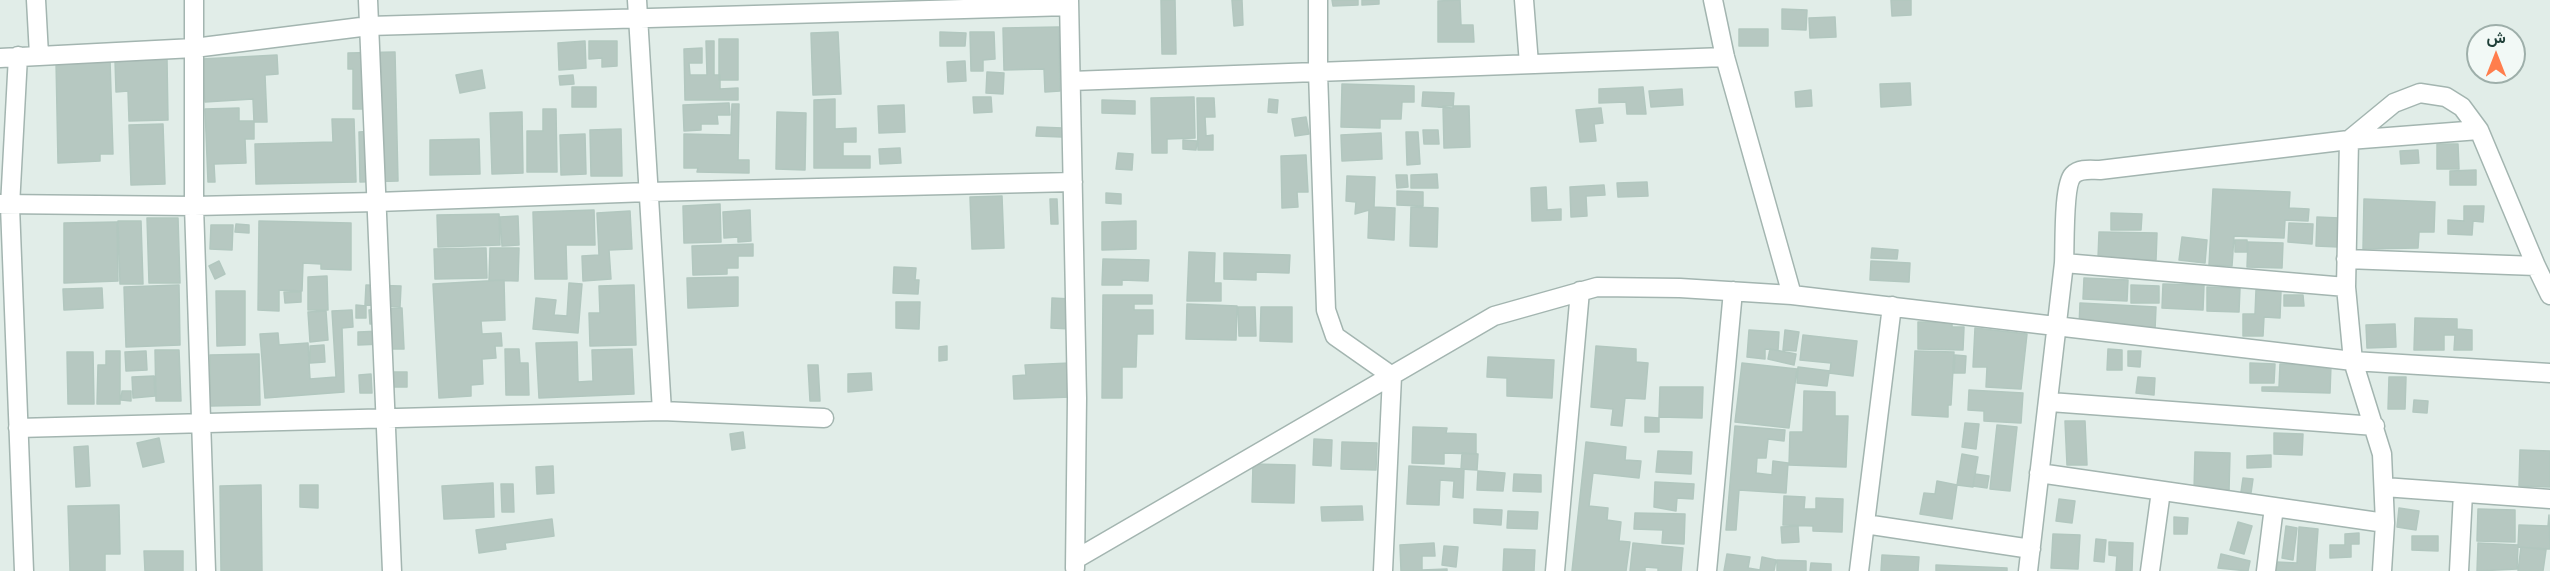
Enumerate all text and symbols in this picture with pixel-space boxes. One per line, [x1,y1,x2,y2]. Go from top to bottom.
north arrow [2466,24,2526,84]
text: ش [2486,28,2506,48]

